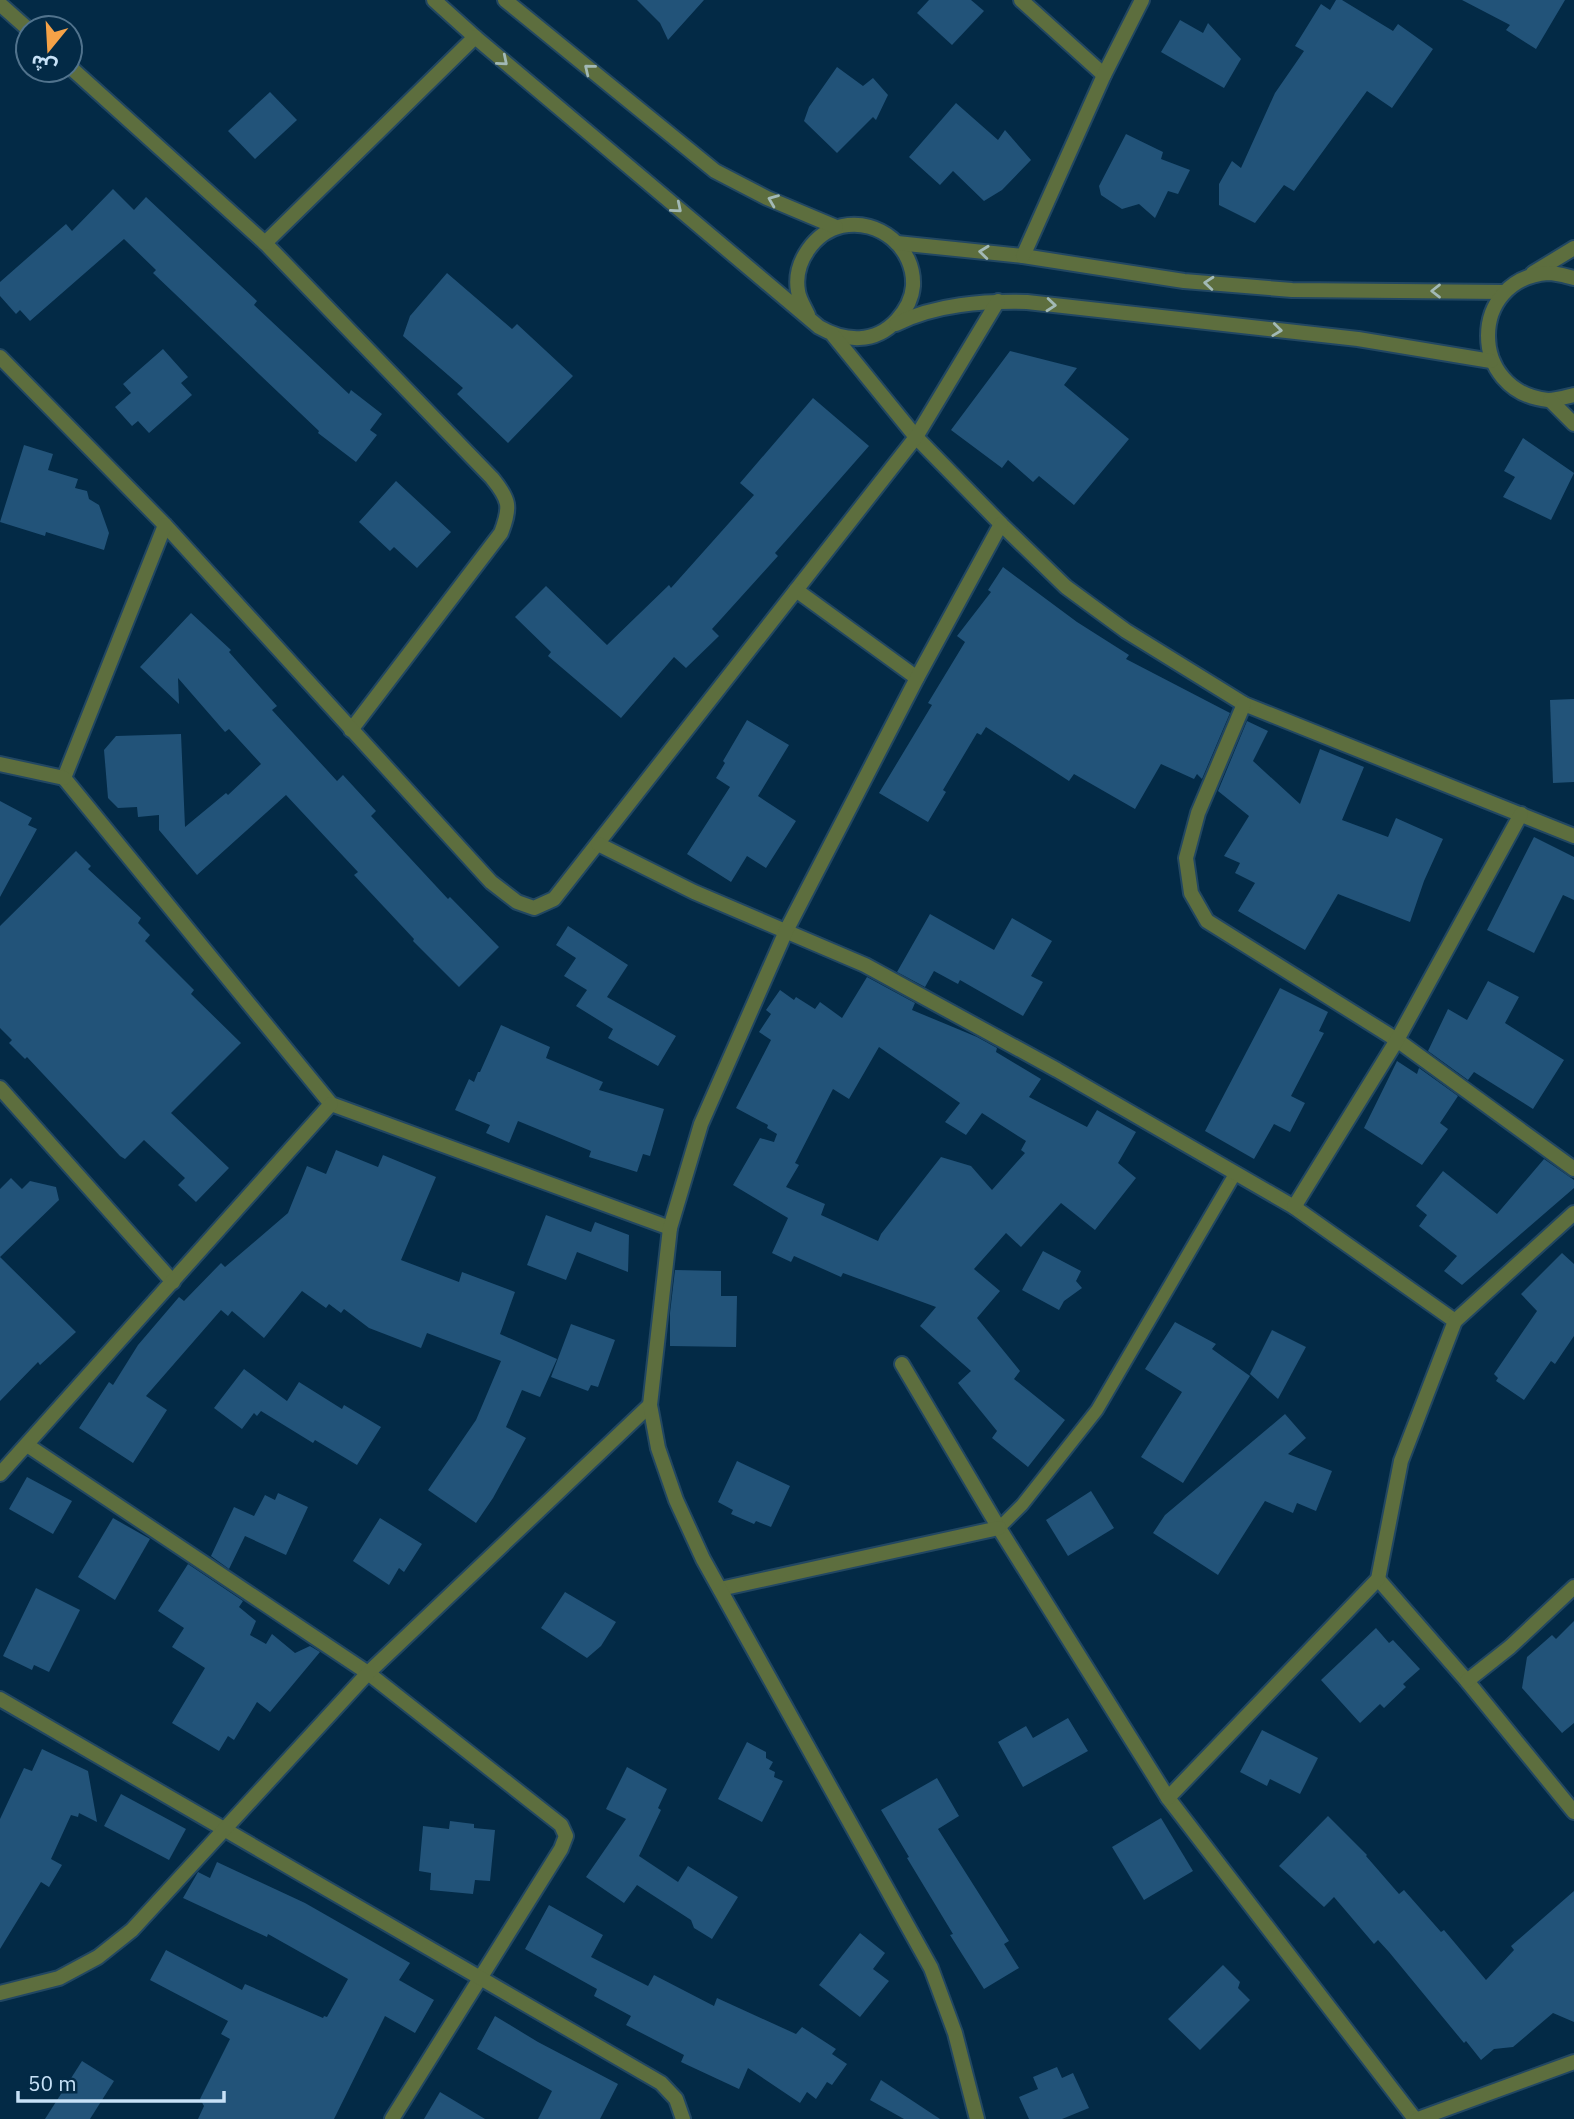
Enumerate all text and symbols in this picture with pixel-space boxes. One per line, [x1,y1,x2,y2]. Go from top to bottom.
north arrow [14,14,84,84]
text: ش [28,50,60,81]
one-way arrow [495,53,508,65]
one-way arrow [584,64,596,77]
one-way arrow [768,194,781,208]
one-way arrow [669,200,682,212]
one-way arrow [978,244,990,259]
one-way arrow [1203,276,1214,291]
one-way arrow [1430,283,1441,299]
one-way arrow [1046,297,1057,312]
one-way arrow [1272,322,1283,337]
scale bar [18,2060,224,2104]
text: 50 m [28,2069,77,2097]

